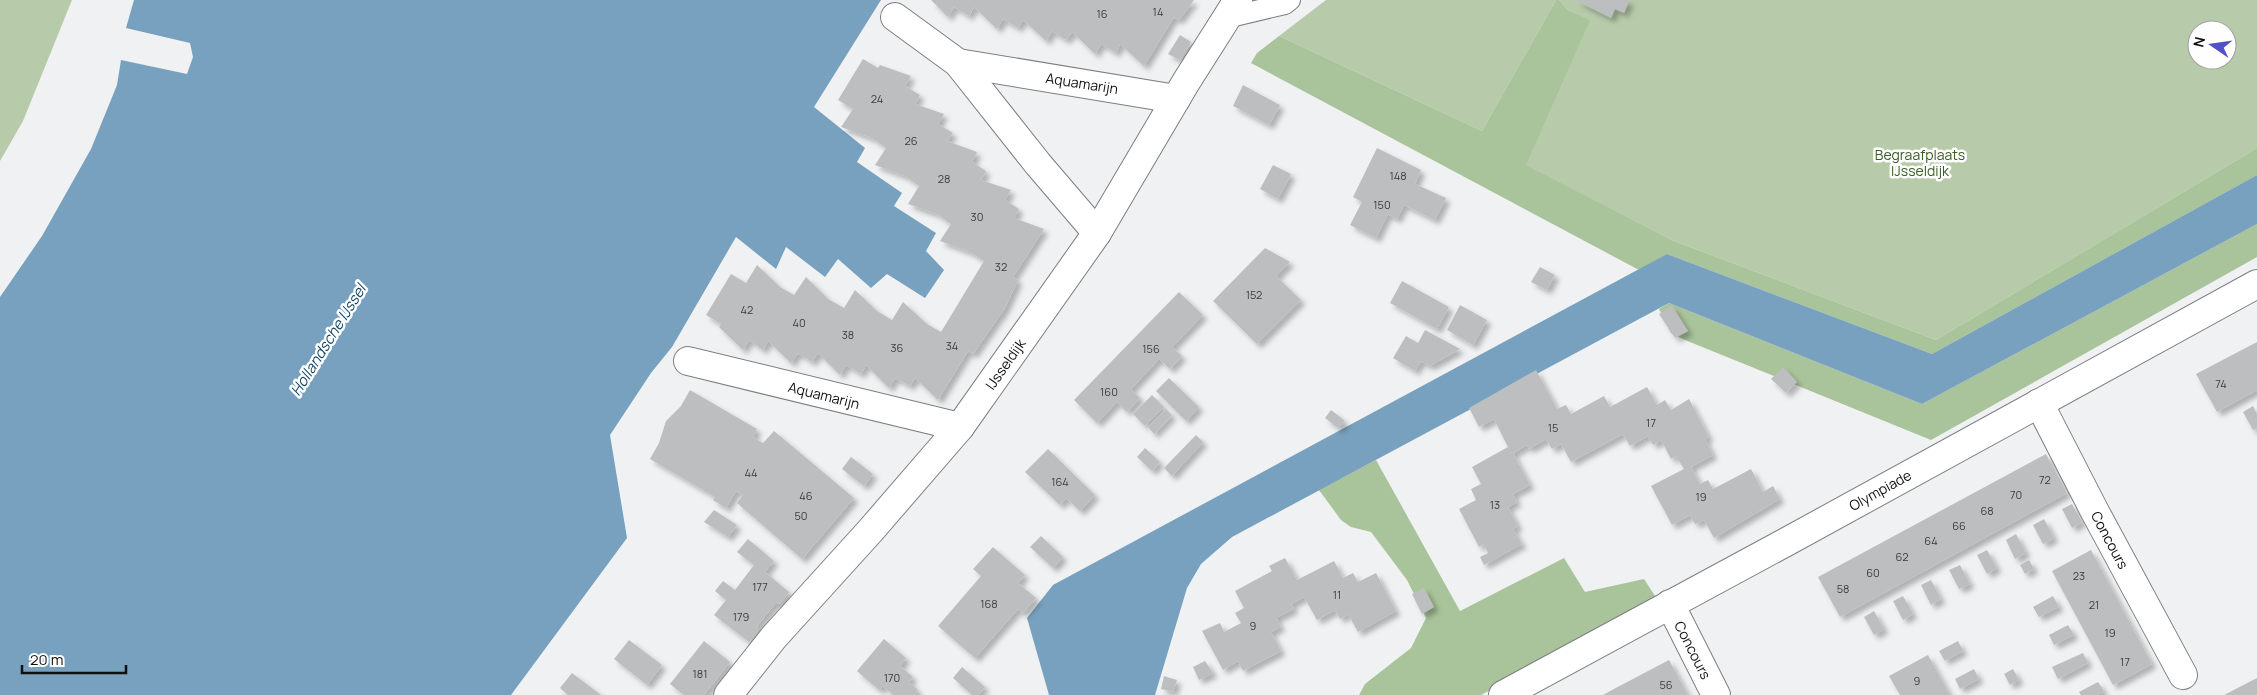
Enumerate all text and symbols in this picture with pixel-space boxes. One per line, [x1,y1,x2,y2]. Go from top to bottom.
house number: 14 [1153,4,1163,19]
house number: 16 [1096,6,1108,21]
north arrow [2187,20,2237,70]
text: N [2188,35,2209,49]
street label: Aquamarijn [1044,68,1120,98]
house number: 24 [871,91,883,106]
house number: 26 [904,133,918,148]
park label: Begraafplaats IJsseldijk [1875,145,1965,180]
house number: 148 [1389,168,1407,183]
house number: 28 [938,171,950,186]
house number: 150 [1373,197,1391,212]
house number: 30 [971,209,983,224]
house number: 32 [995,259,1007,274]
water label: Hollandsche IJssel [285,278,372,400]
house number: 152 [1246,287,1262,302]
house number: 42 [741,302,753,317]
house number: 40 [792,315,806,330]
house number: 38 [842,327,854,342]
street label: IJsseldijk [981,334,1030,393]
house number: 34 [946,338,958,353]
house number: 36 [891,340,904,355]
house number: 156 [1142,341,1160,356]
house number: 74 [2215,376,2227,391]
street label: Aquamarijn [786,377,862,413]
house number: 160 [1100,384,1118,399]
house number: 17 [1646,415,1656,430]
house number: 15 [1548,420,1558,435]
house number: 44 [744,465,758,480]
street label: Olympiade [1845,465,1915,515]
house number: 72 [2039,472,2051,487]
house number: 164 [1051,474,1069,489]
house number: 70 [2010,487,2022,502]
house number: 46 [799,488,813,503]
house number: 19 [1695,489,1707,504]
house number: 13 [1490,497,1500,512]
house number: 68 [1980,503,1994,518]
house number: 50 [794,508,808,523]
street label: Concours [2087,508,2133,572]
house number: 66 [1952,518,1966,533]
house number: 64 [1924,533,1938,548]
house number: 62 [1895,549,1909,564]
house number: 60 [1866,565,1880,580]
house number: 23 [2073,568,2085,583]
house number: 177 [752,579,768,594]
house number: 58 [1837,581,1849,596]
house number: 11 [1333,587,1341,602]
house number: 168 [980,596,998,611]
house number: 21 [2089,597,2099,612]
house number: 179 [733,609,749,624]
house number: 9 [1250,618,1257,633]
street label: Concours [1670,618,1716,682]
house number: 19 [2104,625,2116,640]
scale bar [22,642,126,674]
text: 20 m [30,649,63,670]
house number: 17 [2120,654,2130,669]
house number: 181 [693,666,707,681]
house number: 170 [884,670,900,685]
house number: 9 [1914,673,1921,688]
house number: 56 [1659,677,1673,692]

